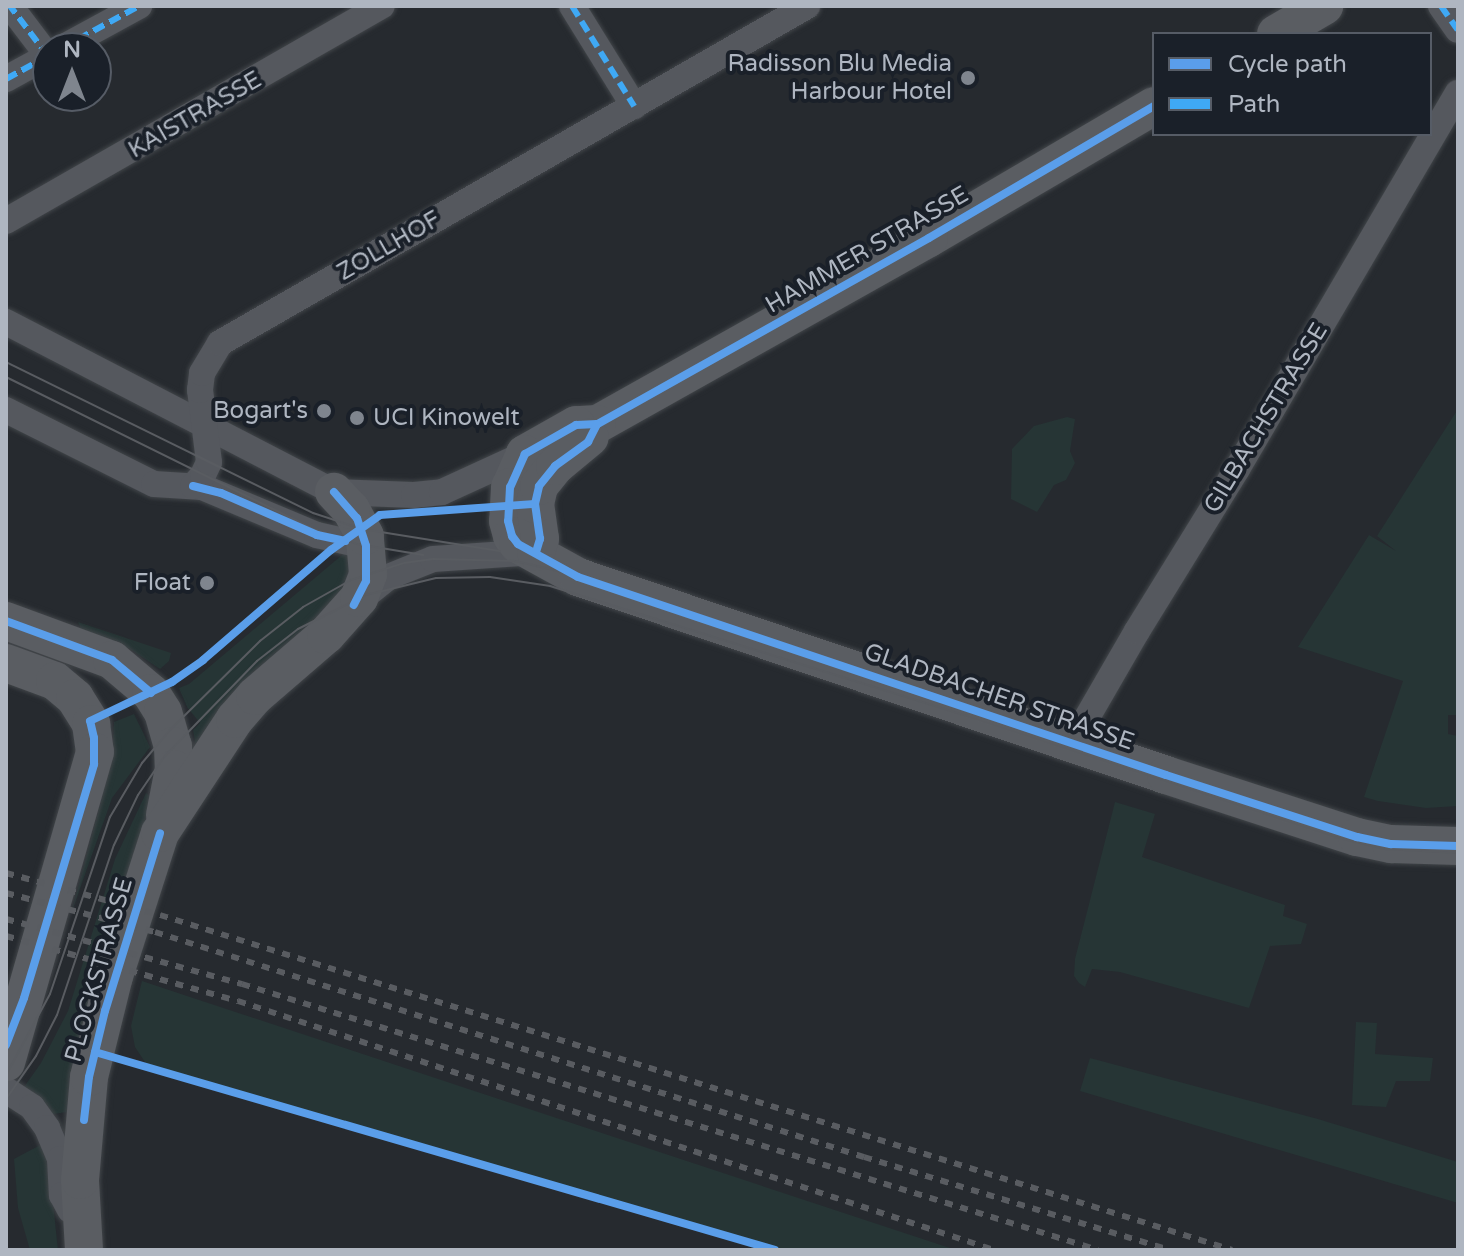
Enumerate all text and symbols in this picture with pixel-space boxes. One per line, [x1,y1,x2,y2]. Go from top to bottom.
north arrow [32,32,112,112]
legend [1152,32,1432,136]
text: N [63,37,81,63]
place label: Radisson Blu Media Harbour Hotel [727,50,952,106]
text: Cycle path [1228,50,1347,79]
street label: KAISTRASSE [123,65,267,165]
marker: Radisson Blu Media Harbour Hotel [959,69,977,87]
text: Path [1228,90,1281,119]
street label: HAMMER STRASSE [760,180,974,320]
street label: ZOLLHOF [332,205,446,287]
street label: GILBACHSTRASSE [1198,318,1334,518]
place label: Bogart's [213,397,308,425]
marker: Bogart's [315,402,333,420]
place label: UCI Kinowelt [373,404,520,432]
marker: UCI Kinowelt [348,409,366,427]
place label: Float [134,569,191,597]
marker: Float [198,574,216,592]
street label: GLADBACHER STRASSE [860,637,1138,757]
street label: PLOCKSTRASSE [59,874,139,1066]

